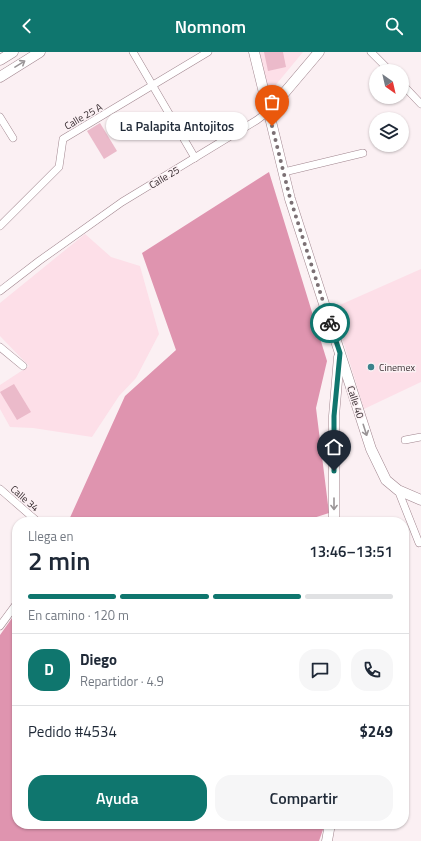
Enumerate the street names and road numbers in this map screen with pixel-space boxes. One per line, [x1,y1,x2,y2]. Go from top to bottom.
street label: Calle 25 A [61,99,105,133]
street label: Calle 25 [146,162,183,192]
street label: Calle 40 [343,384,368,421]
street label: Calle 34 [7,482,43,515]

